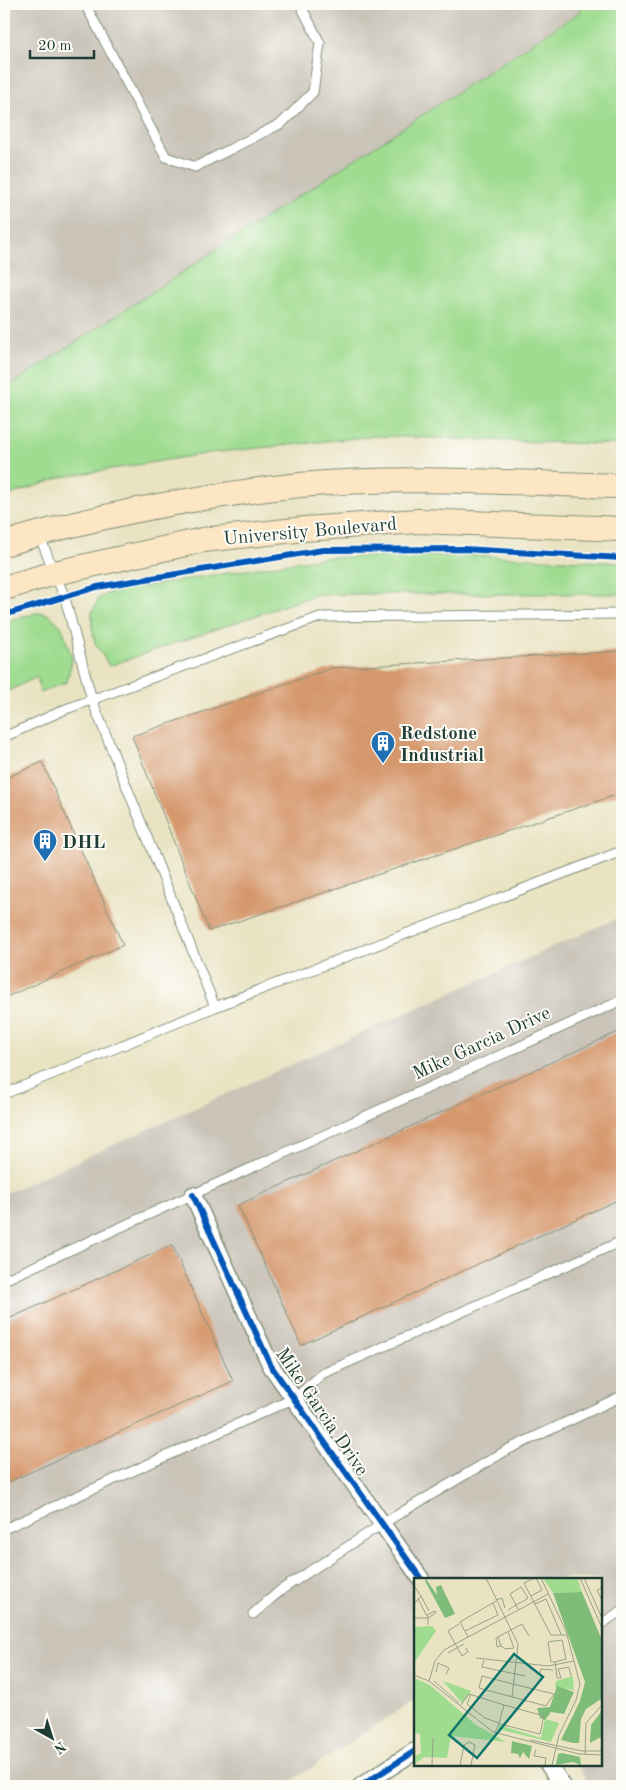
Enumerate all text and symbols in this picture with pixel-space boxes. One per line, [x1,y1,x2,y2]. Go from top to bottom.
scale bar [30,28,94,60]
text: 20 m [38,39,72,54]
street label: University Boulevard [223,515,398,550]
place label: Redstone Industrial [400,725,484,766]
building icon: Redstone Industrial [370,730,396,764]
building icon: DHL [32,828,58,862]
place label: DHL [62,834,106,853]
street label: Mike Garcia Drive [410,1004,554,1084]
street label: Mike Garcia Drive [271,1345,371,1480]
inset map [414,1578,601,1765]
north arrow [28,1712,78,1762]
text: N [51,1739,68,1756]

